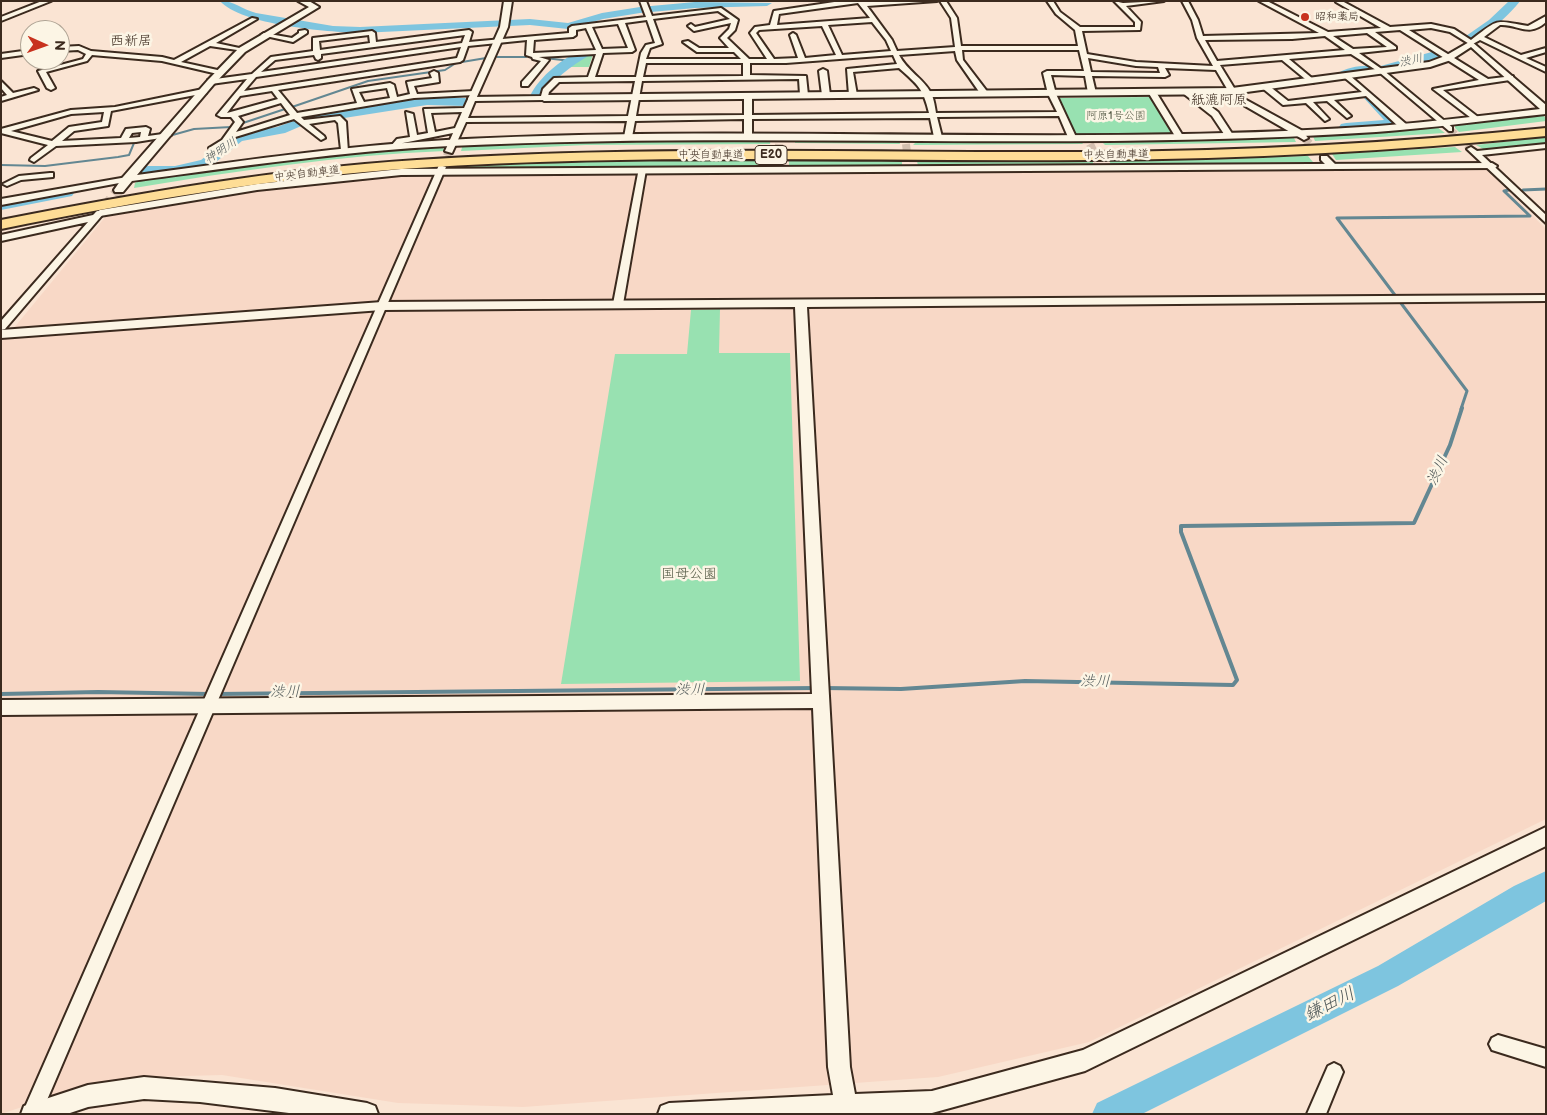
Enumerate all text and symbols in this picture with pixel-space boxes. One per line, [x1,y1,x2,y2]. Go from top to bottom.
place label: 昭和薬局 [1315,10,1359,24]
marker: 昭和薬局 [1299,11,1311,23]
north arrow [20,20,70,70]
district label: 西新居 [110,33,152,49]
text: N [51,40,68,51]
water label: 渋川 [1398,51,1424,71]
district label: 紙漉阿原 [1191,92,1247,108]
park label: 阿原1号公園 [1086,109,1146,123]
water label: 神明川 [202,135,240,167]
road number: E20 [755,146,787,164]
street label: 中央自動車道 [678,148,744,162]
street label: 中央自動車道 [1083,148,1149,162]
street label: 中央自動車道 [273,163,341,185]
water label: 渋川 [1424,454,1452,488]
park label: 国母公園 [661,566,717,582]
water label: 渋川 [1080,673,1110,691]
water label: 渋川 [675,681,705,699]
water label: 渋川 [270,683,300,701]
water label: 鎌田川 [1301,983,1359,1027]

